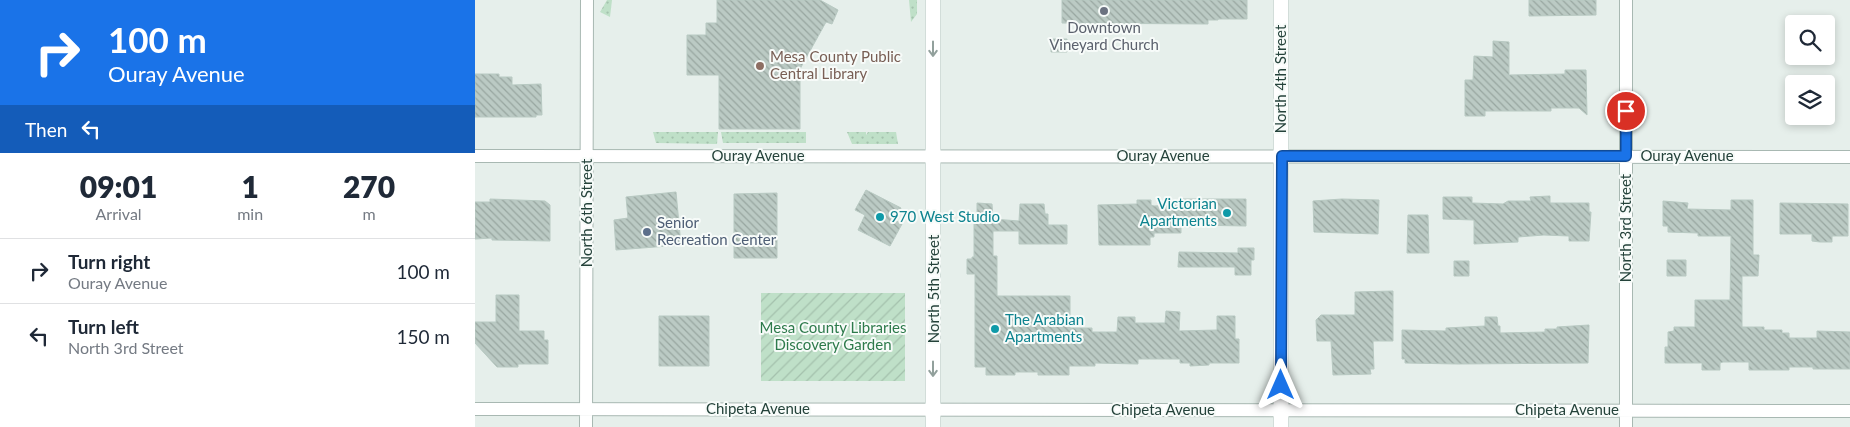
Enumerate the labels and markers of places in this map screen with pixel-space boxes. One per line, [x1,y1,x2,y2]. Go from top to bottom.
marker: Downtown Vineyard Church [1098,5,1110,17]
place label: Downtown Vineyard Church [1049,18,1159,53]
place label: Mesa County Public Central Library [770,47,901,82]
marker: Mesa County Public Central Library [754,60,766,72]
pin [1605,90,1647,132]
place label: Victorian Apartments [1140,194,1217,229]
place label: 970 West Studio [890,207,1000,225]
marker: Victorian Apartments [1221,207,1233,219]
marker: 970 West Studio [874,211,886,223]
place label: Senior Recreation Center [657,213,777,248]
marker: Senior Recreation Center [641,226,653,238]
place label: The Arabian Apartments [1005,310,1084,345]
marker: The Arabian Apartments [989,323,1001,335]

